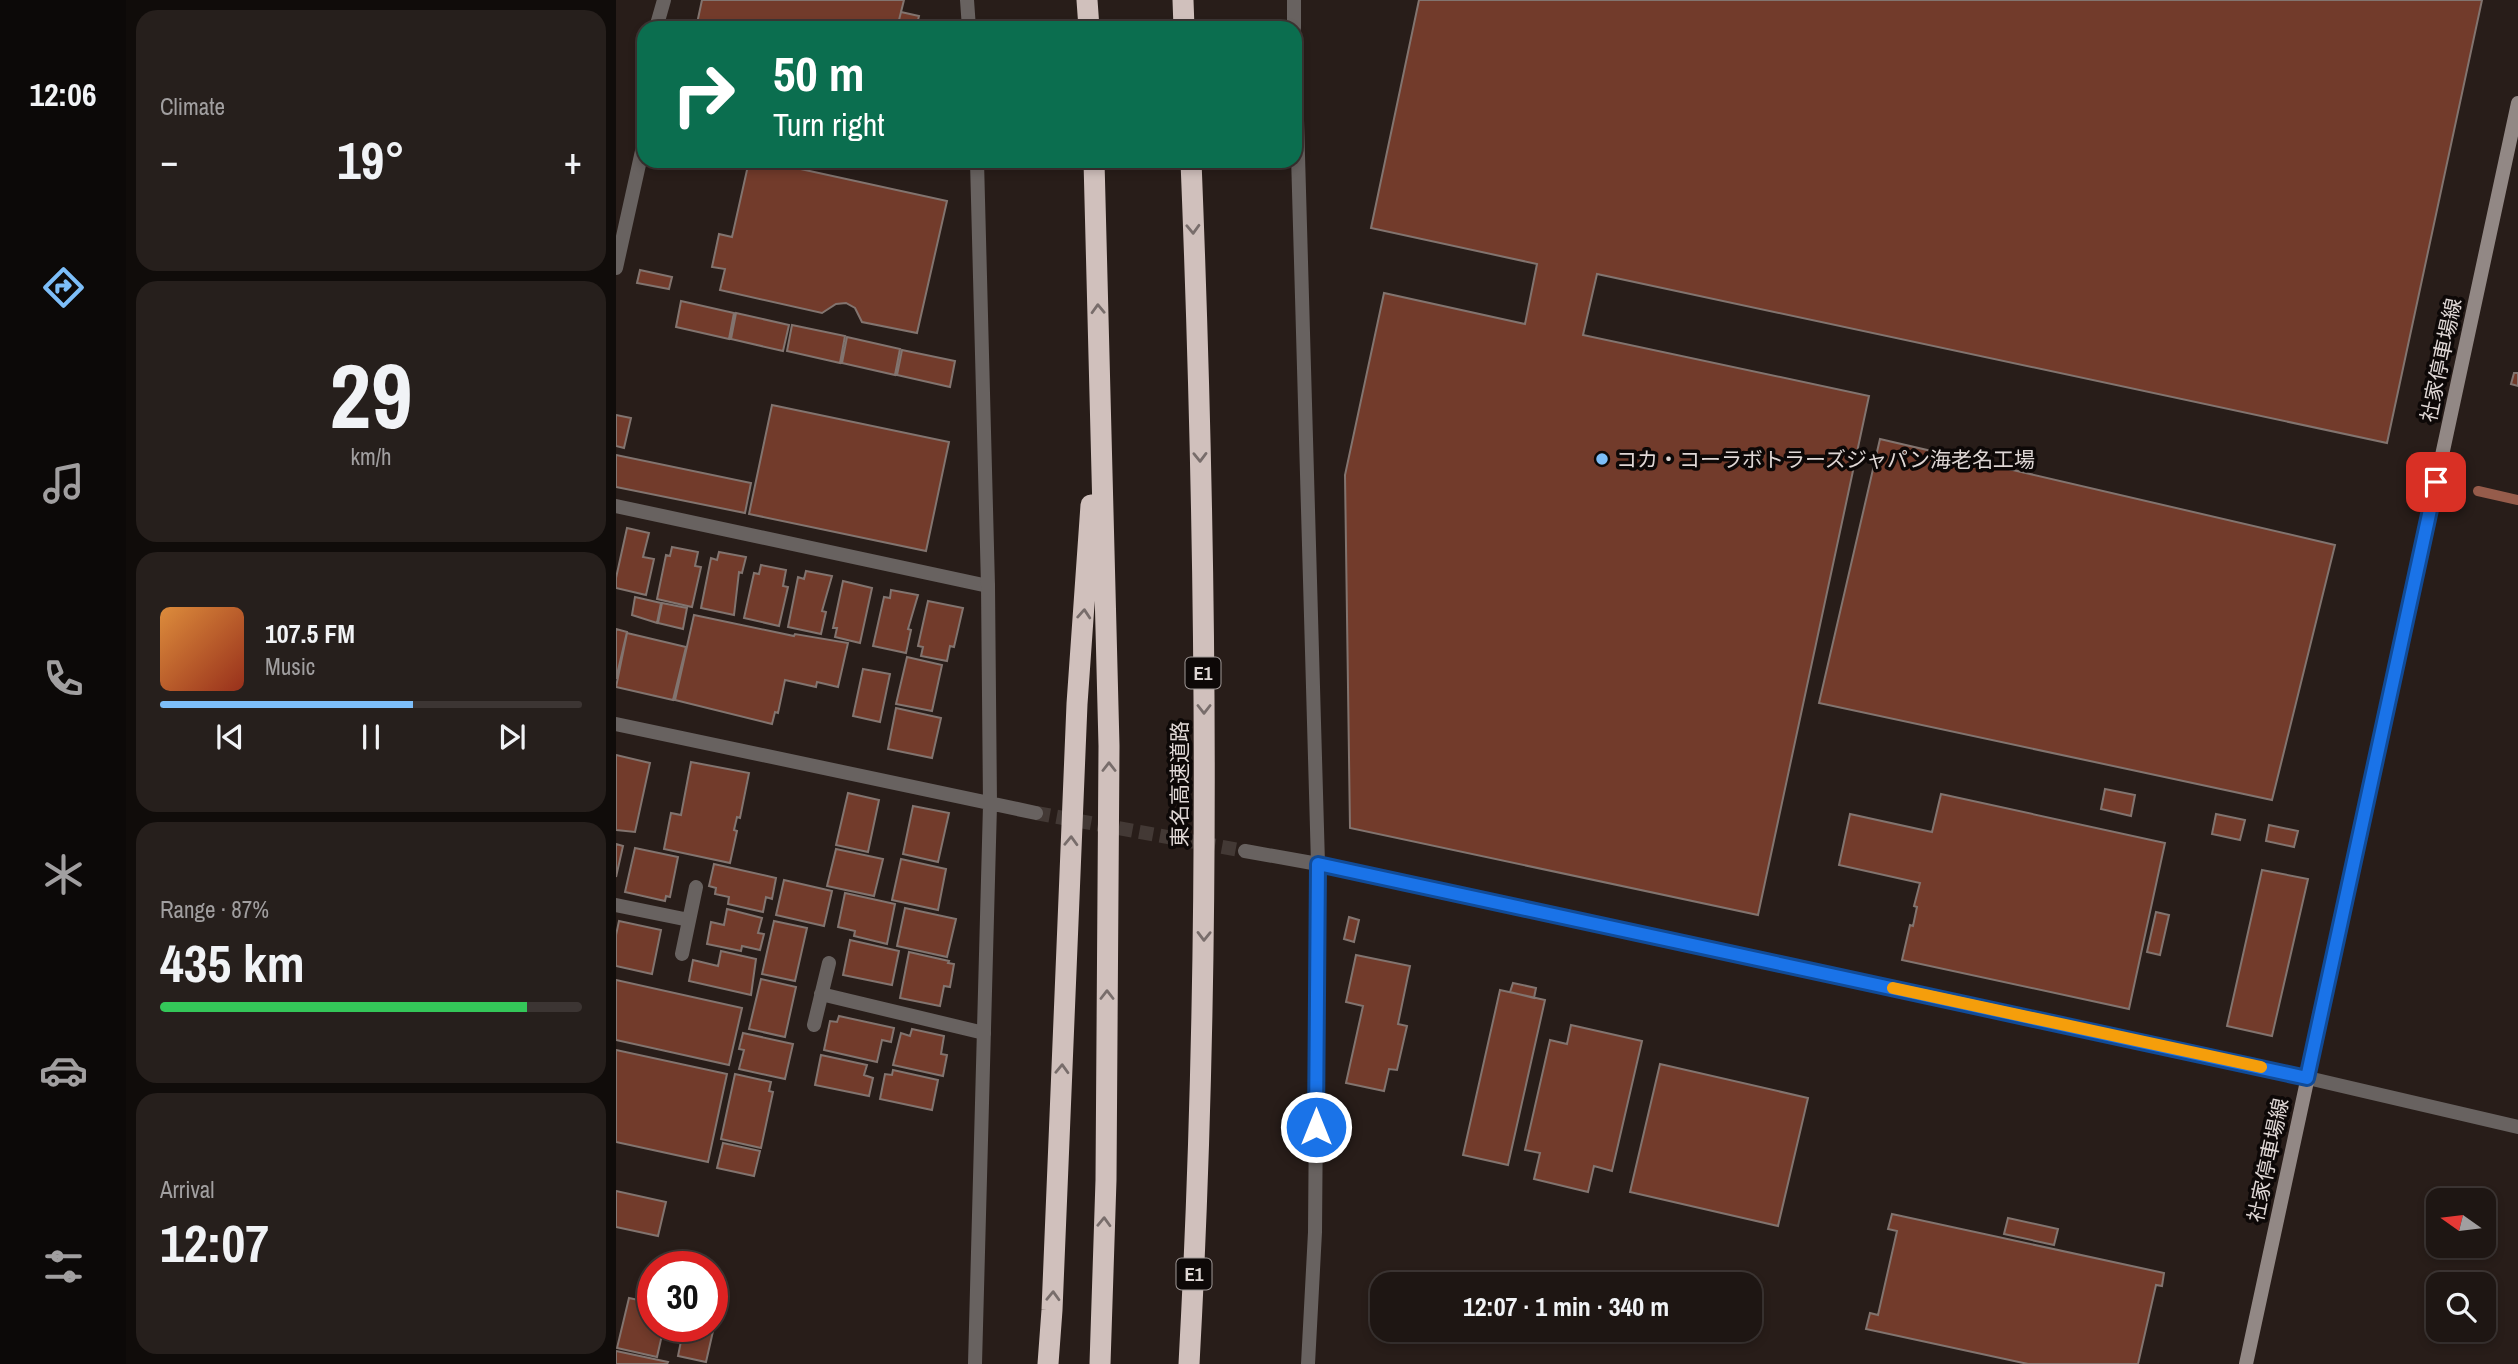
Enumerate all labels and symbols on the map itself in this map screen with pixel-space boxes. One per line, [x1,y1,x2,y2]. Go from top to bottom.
one-way arrow [1186,224,1201,235]
street label: 社家停車場線 [2414,295,2468,425]
one-way arrow [1091,304,1106,315]
place label: コカ・コーラボトラーズジャパン海老名工場 [1616,445,2035,474]
marker: コカ・コーラボトラーズジャパン海老名工場 [1594,451,1610,467]
one-way arrow [1192,452,1208,462]
pin [2406,452,2466,512]
one-way arrow [1076,608,1091,619]
road number: E1 [1186,658,1220,688]
one-way arrow [1196,703,1211,714]
street label: 東名高速道路 [1165,721,1194,847]
one-way arrow [1101,762,1116,773]
one-way arrow [1064,836,1079,847]
one-way arrow [1196,931,1212,942]
one-way arrow [1099,989,1115,1000]
one-way arrow [1055,1063,1070,1074]
position arrow [1279,1090,1353,1164]
street label: 社家停車場線 [2241,1095,2295,1225]
north arrow [2426,1188,2496,1258]
one-way arrow [1097,1217,1112,1228]
speed limit sign: 30 [637,1251,728,1342]
road number: E1 [1176,1258,1212,1290]
one-way arrow [1045,1290,1060,1301]

